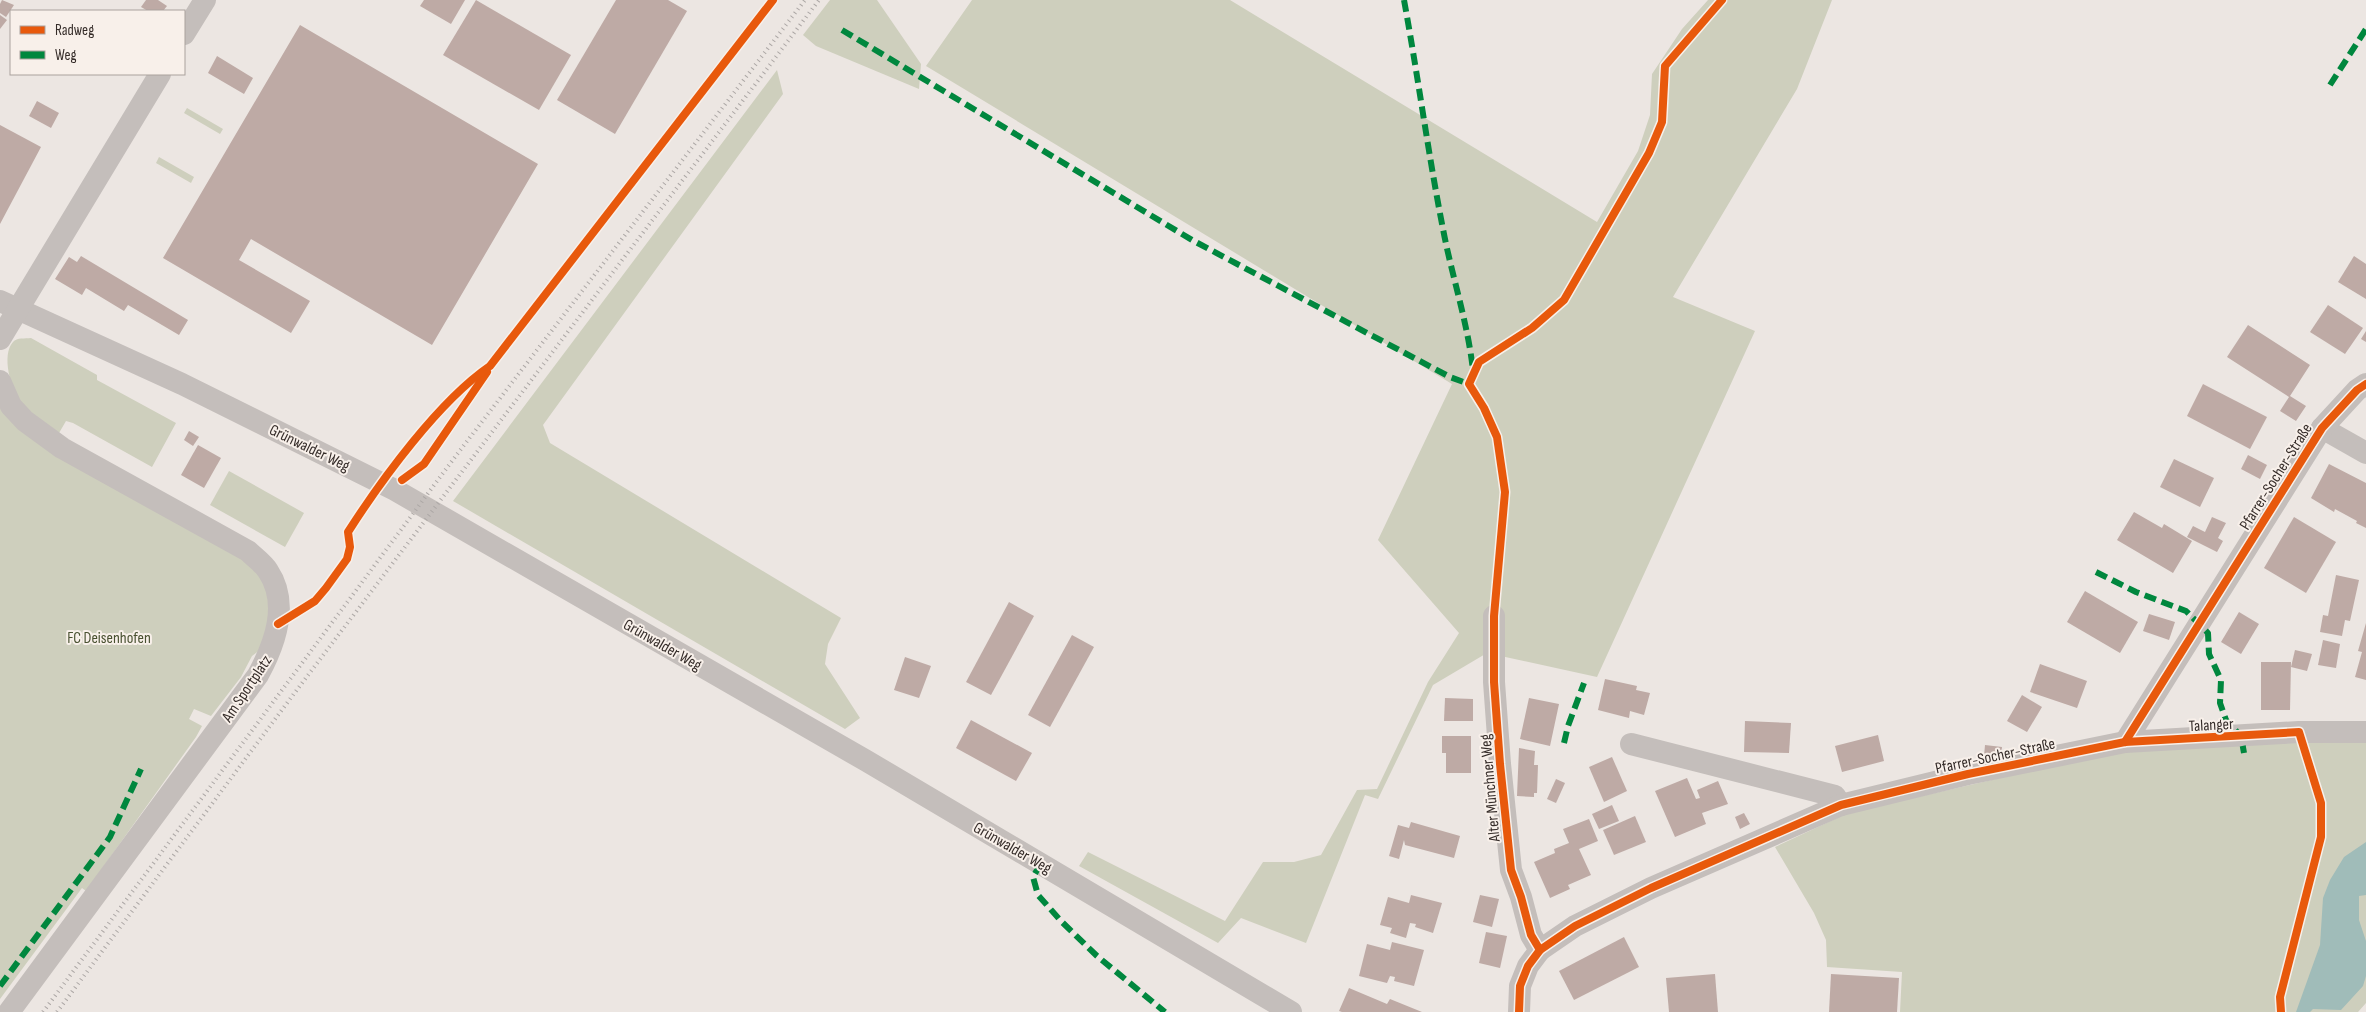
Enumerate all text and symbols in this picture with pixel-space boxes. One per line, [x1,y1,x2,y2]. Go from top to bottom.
legend [10,10,185,75]
text: Radweg [55,21,94,40]
text: Weg [55,46,77,65]
street label: Pfarrer-Socher-Straße [2236,420,2317,534]
street label: Grünwalder Weg [266,421,353,476]
street label: Grünwalder Weg [620,615,705,675]
park label: FC Deisenhofen [67,629,151,648]
street label: Am Sportplatz [217,652,277,727]
street label: Talanger [2188,715,2234,736]
street label: Alter Münchner Weg [1476,733,1505,844]
street label: Pfarrer-Socher-Straße [1934,734,2057,778]
street label: Grünwalder Weg [970,818,1055,878]

